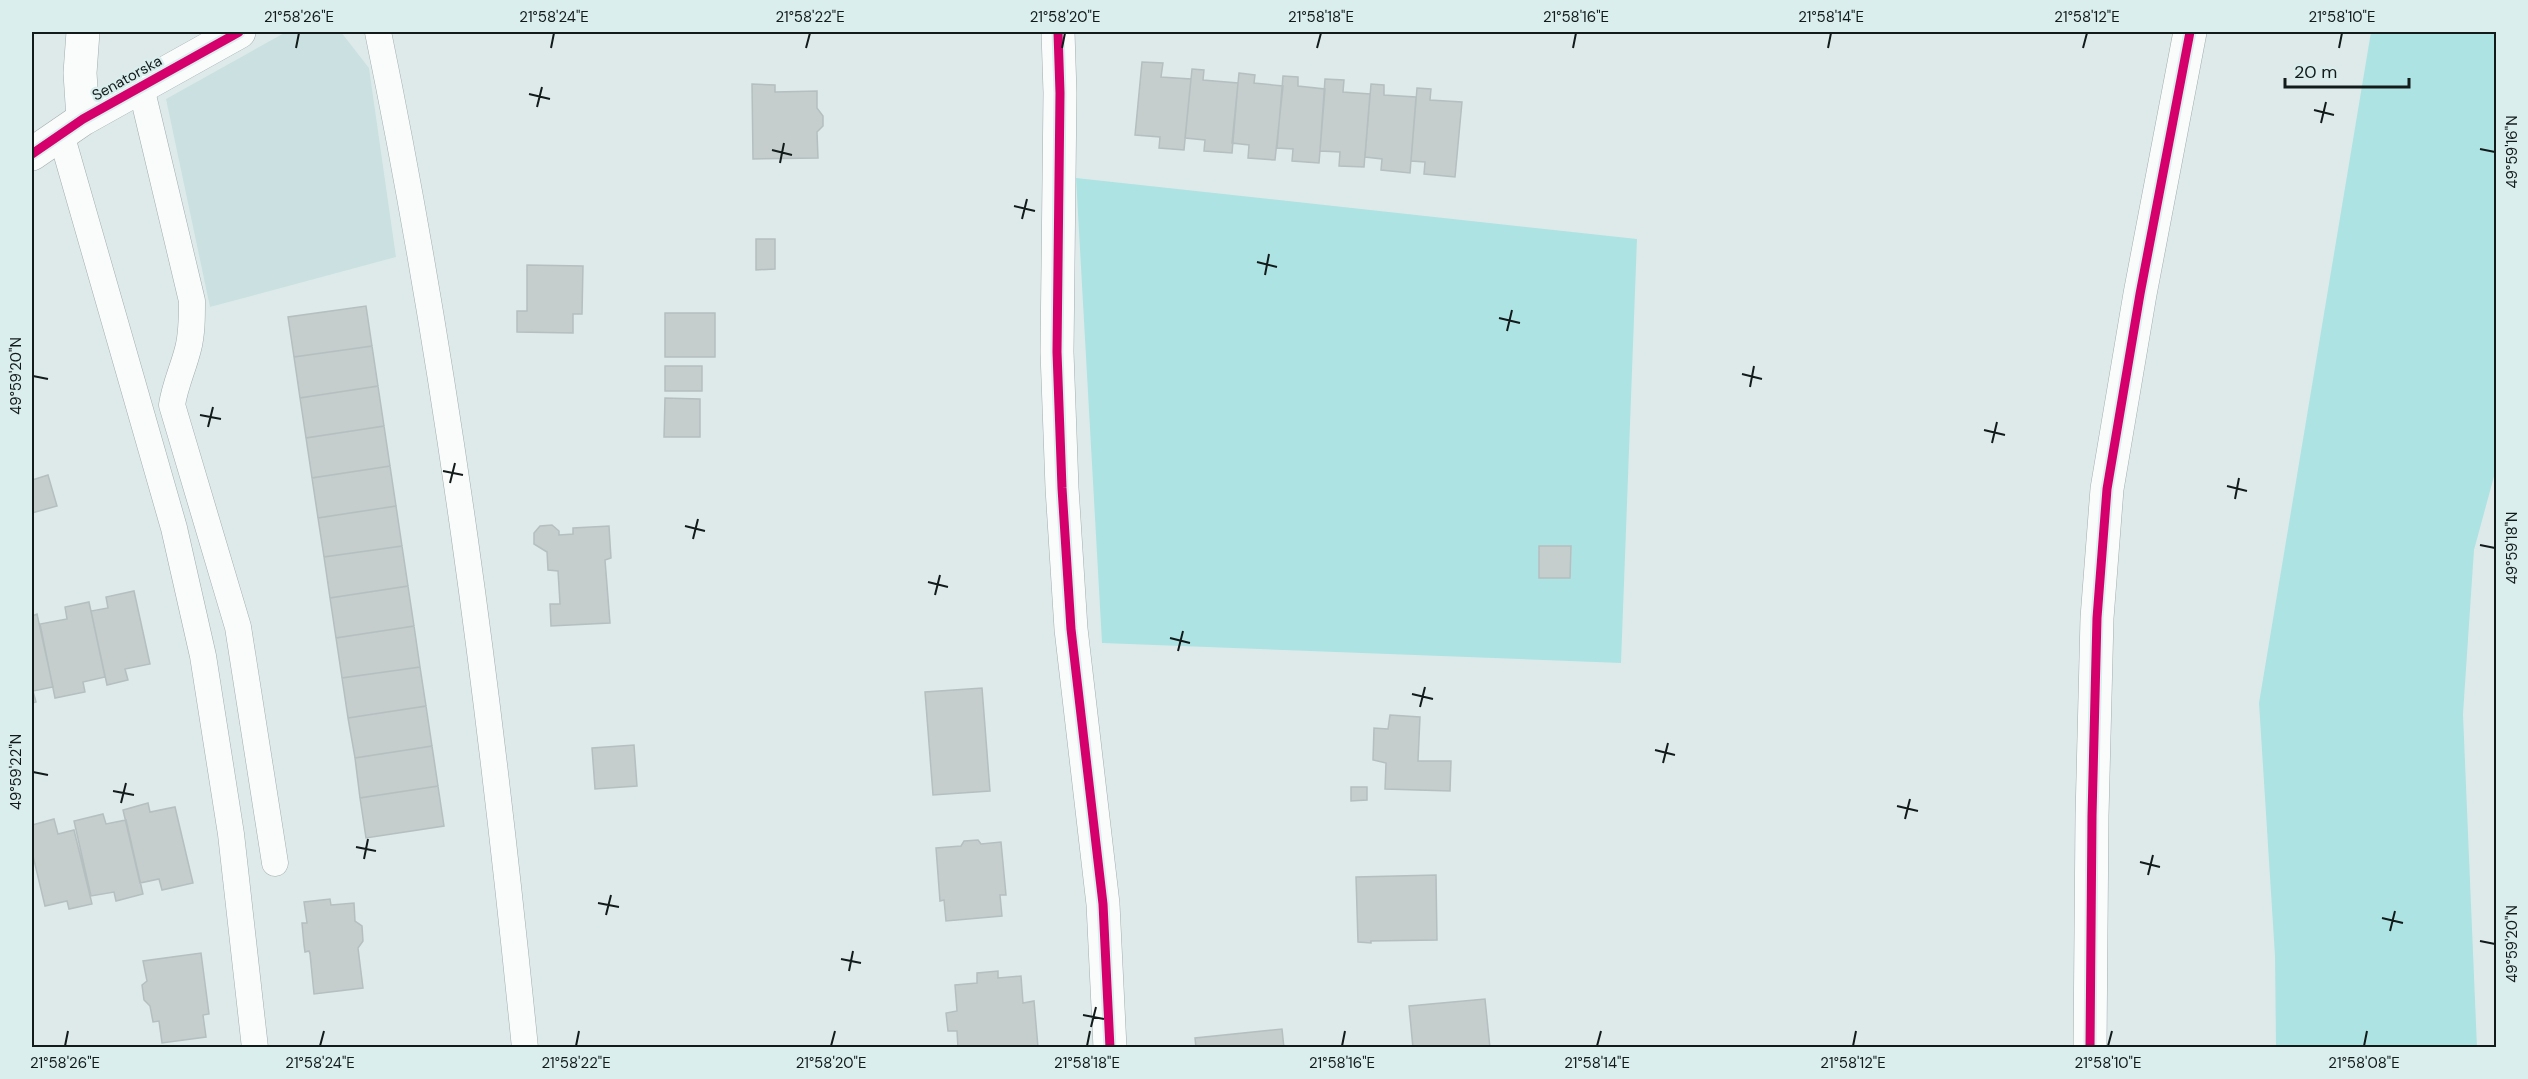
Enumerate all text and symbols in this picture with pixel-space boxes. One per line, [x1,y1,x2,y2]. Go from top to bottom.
text: 21°58'26"E [264,7,334,27]
text: 21°58'24"E [519,7,589,27]
text: 21°58'22"E [775,7,845,27]
text: 21°58'20"E [1030,7,1100,27]
text: 21°58'18"E [1288,7,1354,27]
text: 21°58'16"E [1543,7,1609,27]
text: 21°58'14"E [1798,7,1864,27]
text: 21°58'12"E [2054,7,2120,27]
text: 21°58'10"E [2309,7,2375,27]
street label: Senatorska [88,51,166,105]
scale bar [2285,51,2410,89]
text: 20 m [2294,60,2337,84]
text: 49°59'16"N [2502,115,2522,189]
text: 49°59'20"N [6,337,26,415]
text: 49°59'18"N [2502,512,2522,584]
text: 49°59'22"N [6,734,26,810]
text: 49°59'20"N [2502,905,2522,983]
text: 21°58'26"E [30,1053,100,1073]
text: 21°58'24"E [285,1053,355,1073]
text: 21°58'22"E [541,1053,611,1073]
text: 21°58'20"E [796,1053,866,1073]
text: 21°58'18"E [1054,1053,1120,1073]
text: 21°58'16"E [1309,1053,1375,1073]
text: 21°58'14"E [1564,1053,1630,1073]
text: 21°58'12"E [1820,1053,1886,1073]
text: 21°58'10"E [2075,1053,2141,1073]
text: 21°58'08"E [2328,1053,2400,1073]

